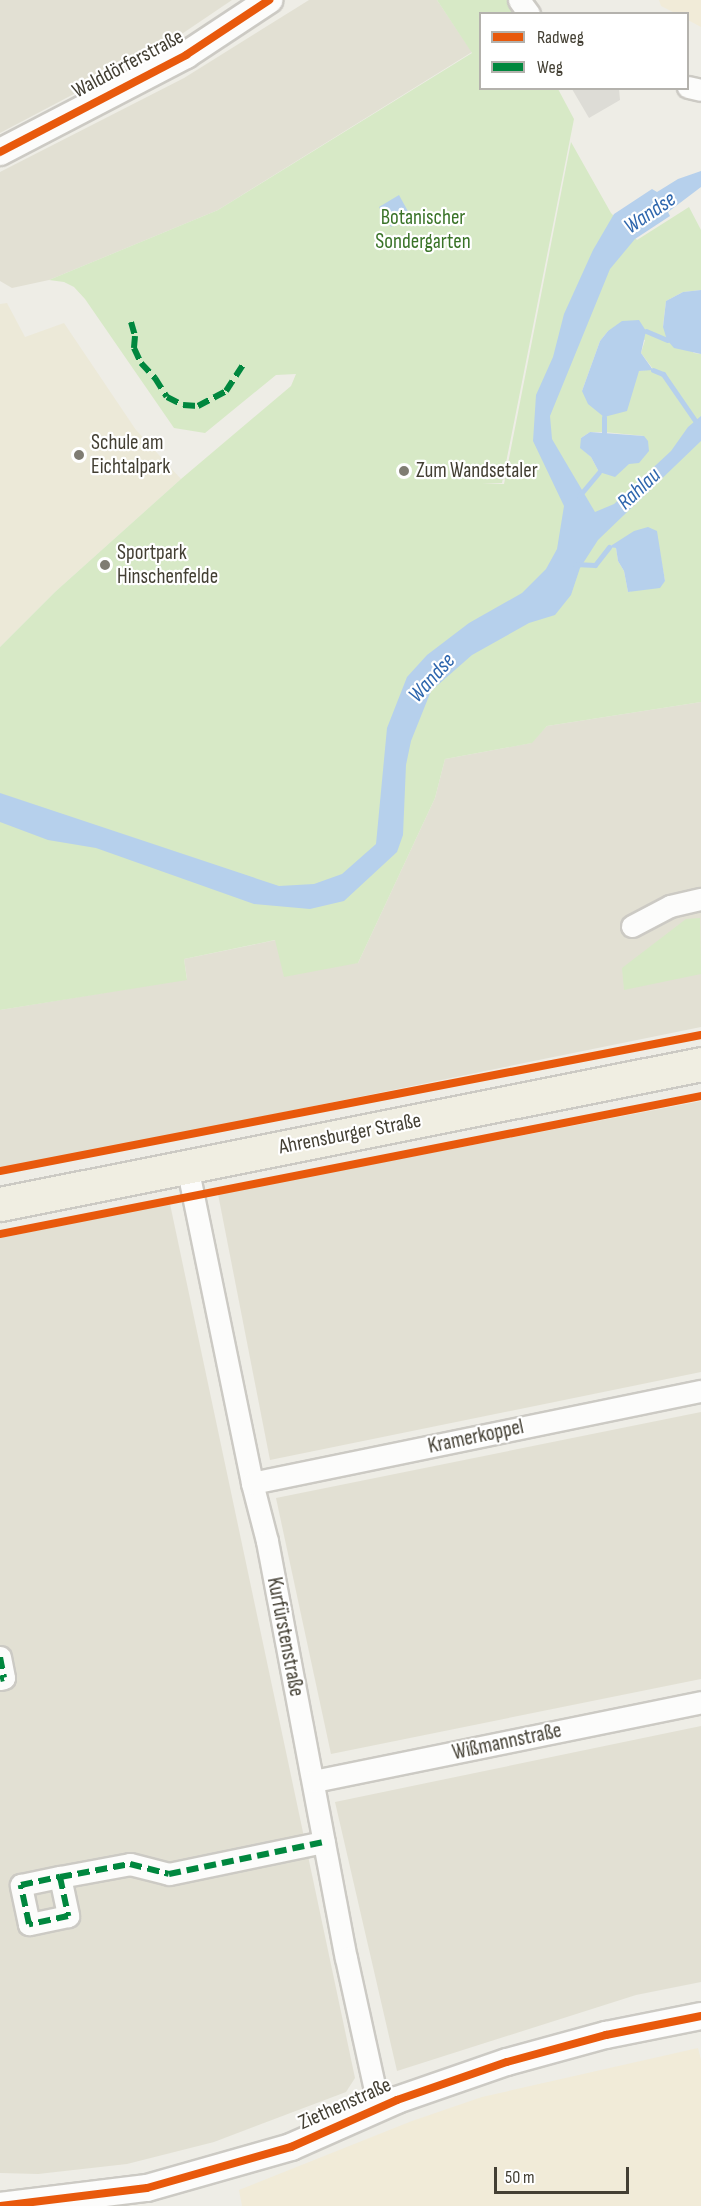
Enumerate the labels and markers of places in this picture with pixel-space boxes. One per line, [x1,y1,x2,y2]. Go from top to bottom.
place label: Schule am Eichtalpark [91,430,170,480]
marker: Schule am Eichtalpark [72,448,86,462]
place label: Zum Wandsetaler [416,458,538,484]
marker: Zum Wandsetaler [397,464,411,478]
place label: Sportpark Hinschenfelde [117,540,218,590]
marker: Sportpark Hinschenfelde [98,558,112,572]

